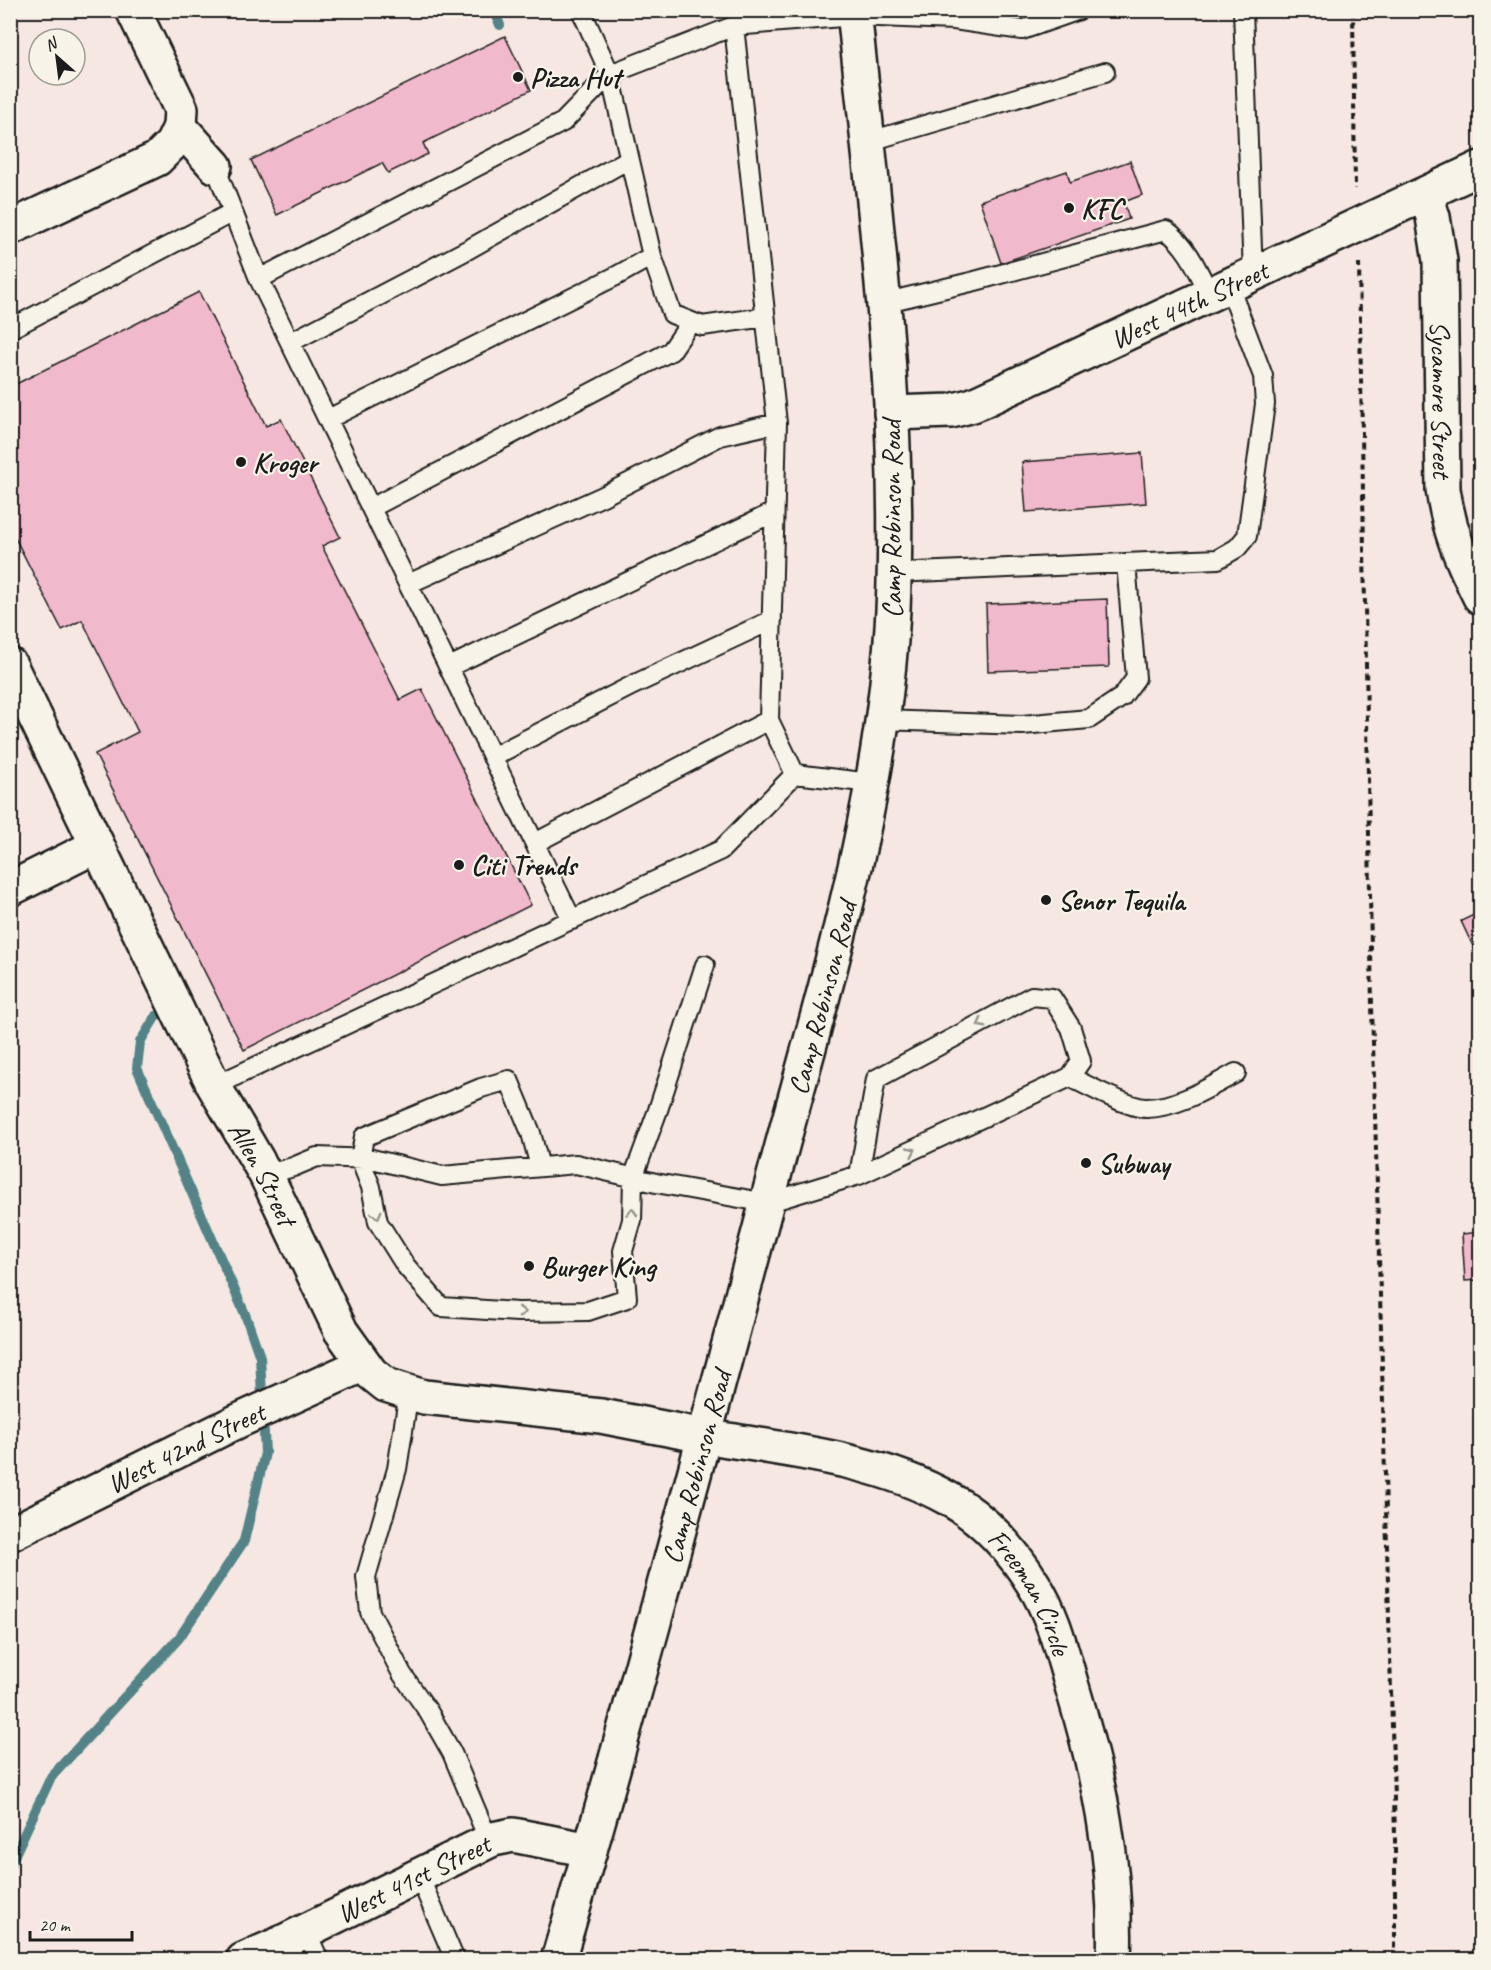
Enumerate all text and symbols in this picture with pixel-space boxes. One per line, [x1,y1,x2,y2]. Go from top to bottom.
north arrow [27,27,87,87]
text: N [41,32,62,56]
place label: Pizza Hut [530,60,625,95]
marker: Pizza Hut [511,70,525,84]
place label: KFC [1081,191,1127,226]
marker: KFC [1062,201,1076,215]
street label: West 44th Street [1105,252,1276,356]
street label: Sycamore Street [1423,321,1460,481]
street label: Camp Robinson Road [874,416,909,618]
place label: Kroger [253,445,320,480]
marker: Kroger [234,455,248,469]
place label: Citi Trends [471,848,579,883]
marker: Citi Trends [452,858,466,872]
place label: Senor Tequila [1058,883,1187,918]
marker: Senor Tequila [1039,893,1053,907]
street label: Camp Robinson Road [780,894,865,1098]
one-way arrow [976,1016,987,1028]
street label: Allen Street [220,1115,306,1234]
one-way arrow [905,1146,916,1158]
place label: Subway [1098,1146,1173,1181]
marker: Subway [1079,1156,1093,1170]
one-way arrow [626,1207,639,1216]
one-way arrow [369,1210,382,1220]
place label: Burger King [541,1249,658,1284]
marker: Burger King [522,1259,536,1273]
one-way arrow [518,1306,527,1318]
street label: Camp Robinson Road [654,1363,740,1567]
street label: West 42nd Street [101,1393,273,1501]
street label: Freeman Circle [980,1521,1079,1661]
street label: West 41st Street [331,1825,498,1931]
scale bar [30,1904,132,1942]
text: 20 m [39,1914,72,1936]

